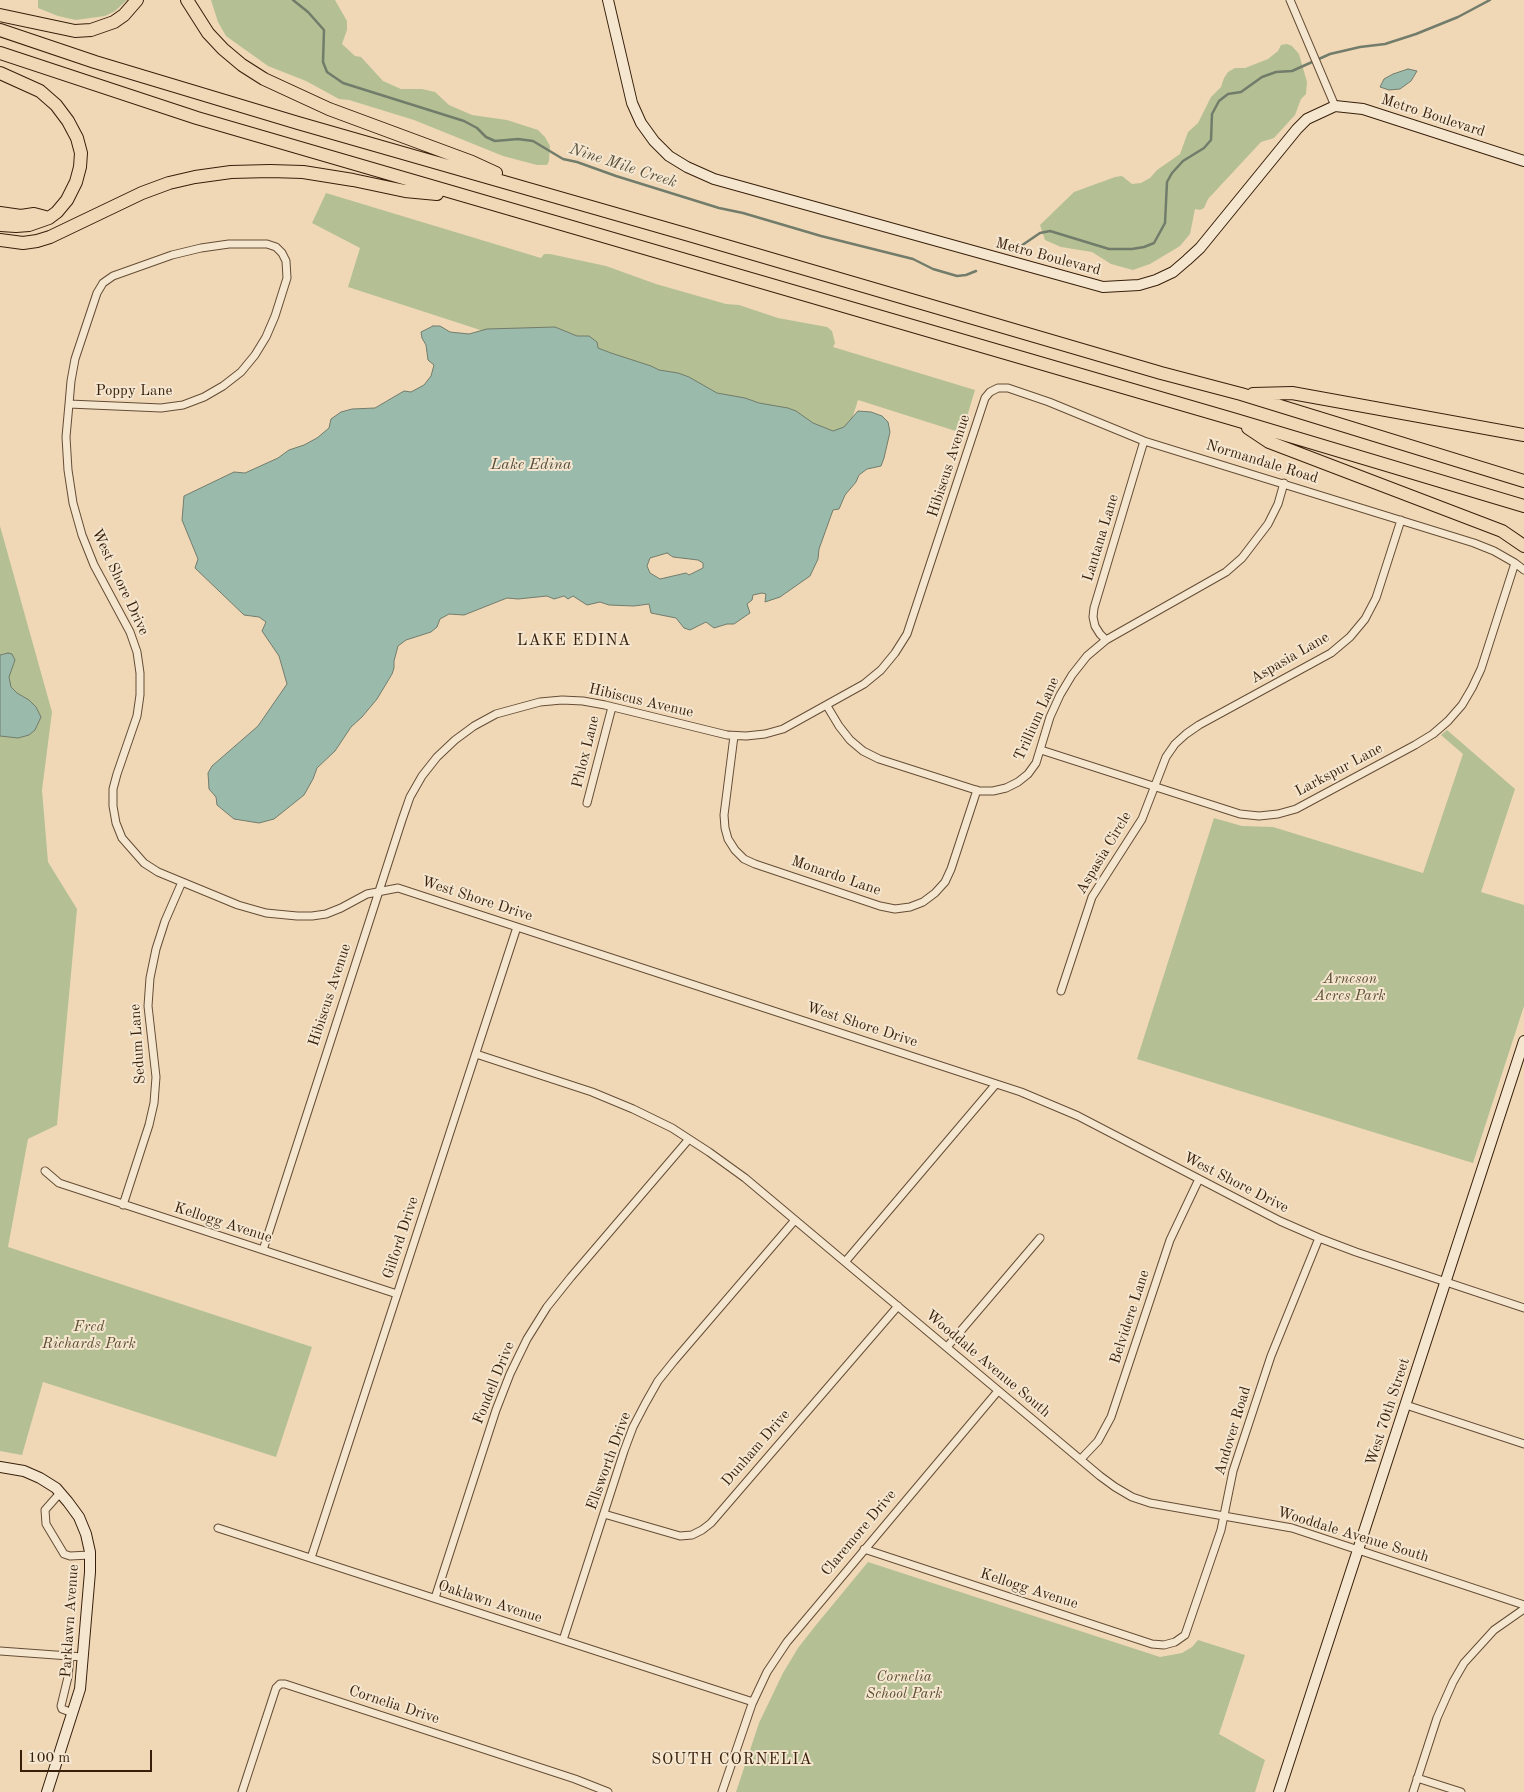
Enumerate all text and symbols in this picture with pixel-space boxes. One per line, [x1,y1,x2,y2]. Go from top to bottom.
street label: Metro Boulevard [1379,91,1487,141]
water label: Nine Mile Creek [567,140,679,192]
street label: Metro Boulevard [993,234,1103,280]
street label: Poppy Lane [95,382,173,400]
street label: Hibiscus Avenue [924,412,974,520]
street label: Normandale Road [1204,436,1320,488]
water label: Lake Edina [490,455,572,475]
street label: Lantana Lane [1079,492,1123,584]
street label: West Shore Drive [87,526,153,638]
street label: Aspasia Lane [1247,628,1333,688]
district label: LAKE EDINA [516,631,632,651]
street label: Trillium Lane [1011,674,1063,764]
street label: Hibiscus Avenue [587,680,695,722]
street label: Phlox Lane [568,714,604,790]
street label: Larkspur Lane [1292,739,1386,801]
street label: Aspasia Circle [1072,808,1136,898]
street label: Monardo Lane [789,852,883,900]
street label: West Shore Drive [419,873,535,925]
street label: Hibiscus Avenue [305,941,355,1049]
park label: Arneson Acres Park [1314,970,1386,1005]
street label: West Shore Drive [804,999,920,1051]
street label: Sedum Lane [126,1003,150,1085]
street label: West Shore Drive [1180,1149,1292,1217]
street label: Gilford Drive [379,1195,423,1281]
street label: Kellogg Avenue [172,1199,274,1247]
street label: Belvidere Lane [1106,1268,1154,1366]
street label: Wooddale Avenue South [922,1306,1054,1422]
park label: Fred Richards Park [42,1318,136,1353]
street label: Fondell Drive [469,1339,519,1427]
street label: West 70th Street [1362,1356,1414,1468]
street label: Andover Road [1211,1384,1255,1478]
street label: Dunham Drive [718,1406,794,1490]
street label: Ellsworth Drive [583,1409,635,1513]
street label: Claremore Drive [818,1486,900,1580]
street label: Wooddale Avenue South [1275,1503,1431,1567]
street label: Parklawn Avenue [57,1564,83,1678]
street label: Kellogg Avenue [978,1565,1080,1613]
street label: Oaklawn Avenue [436,1577,544,1627]
park label: Cornelia School Park [866,1668,942,1703]
street label: Cornelia Drive [346,1682,442,1728]
scale bar [22,1740,155,1772]
district label: SOUTH CORNELIA [649,1750,815,1770]
text: 100 m [28,1751,70,1766]

